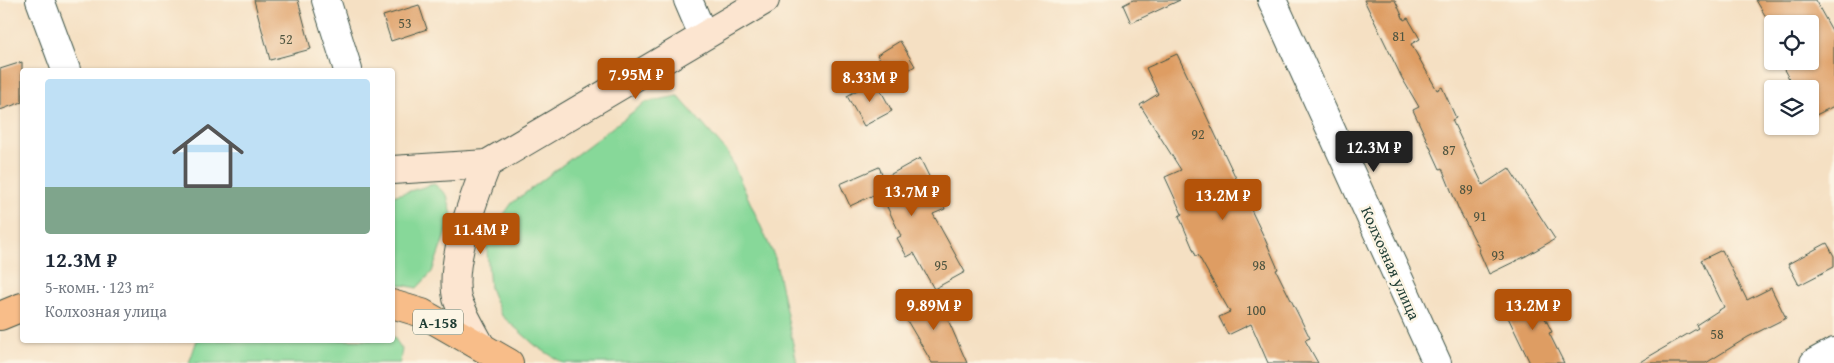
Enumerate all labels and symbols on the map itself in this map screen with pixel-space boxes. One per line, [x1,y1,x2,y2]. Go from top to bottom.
house number: 53 [398,13,412,33]
house number: 81 [1392,26,1406,46]
house number: 52 [279,29,293,49]
pin: 7.95M ₽ [590,58,682,100]
pin: 8.33M ₽ [824,61,916,103]
house number: 92 [1191,124,1205,144]
pin: 12.3M ₽ [1328,130,1420,173]
house number: 87 [1442,140,1456,160]
pin: 13.7M ₽ [866,174,958,217]
pin: 13.2M ₽ [1177,178,1269,221]
house number: 89 [1459,179,1473,199]
street label: Колхозная улица [1355,202,1427,324]
house number: 91 [1473,206,1487,226]
pin: 11.4M ₽ [435,212,527,255]
house number: 93 [1491,245,1505,265]
house number: 95 [934,255,948,275]
house number: 98 [1252,255,1266,275]
pin: 9.89M ₽ [888,288,980,331]
pin: 13.2M ₽ [1487,288,1579,331]
house number: 100 [1246,300,1266,320]
road number: А-158 [413,310,463,334]
house number: 58 [1710,324,1724,344]

